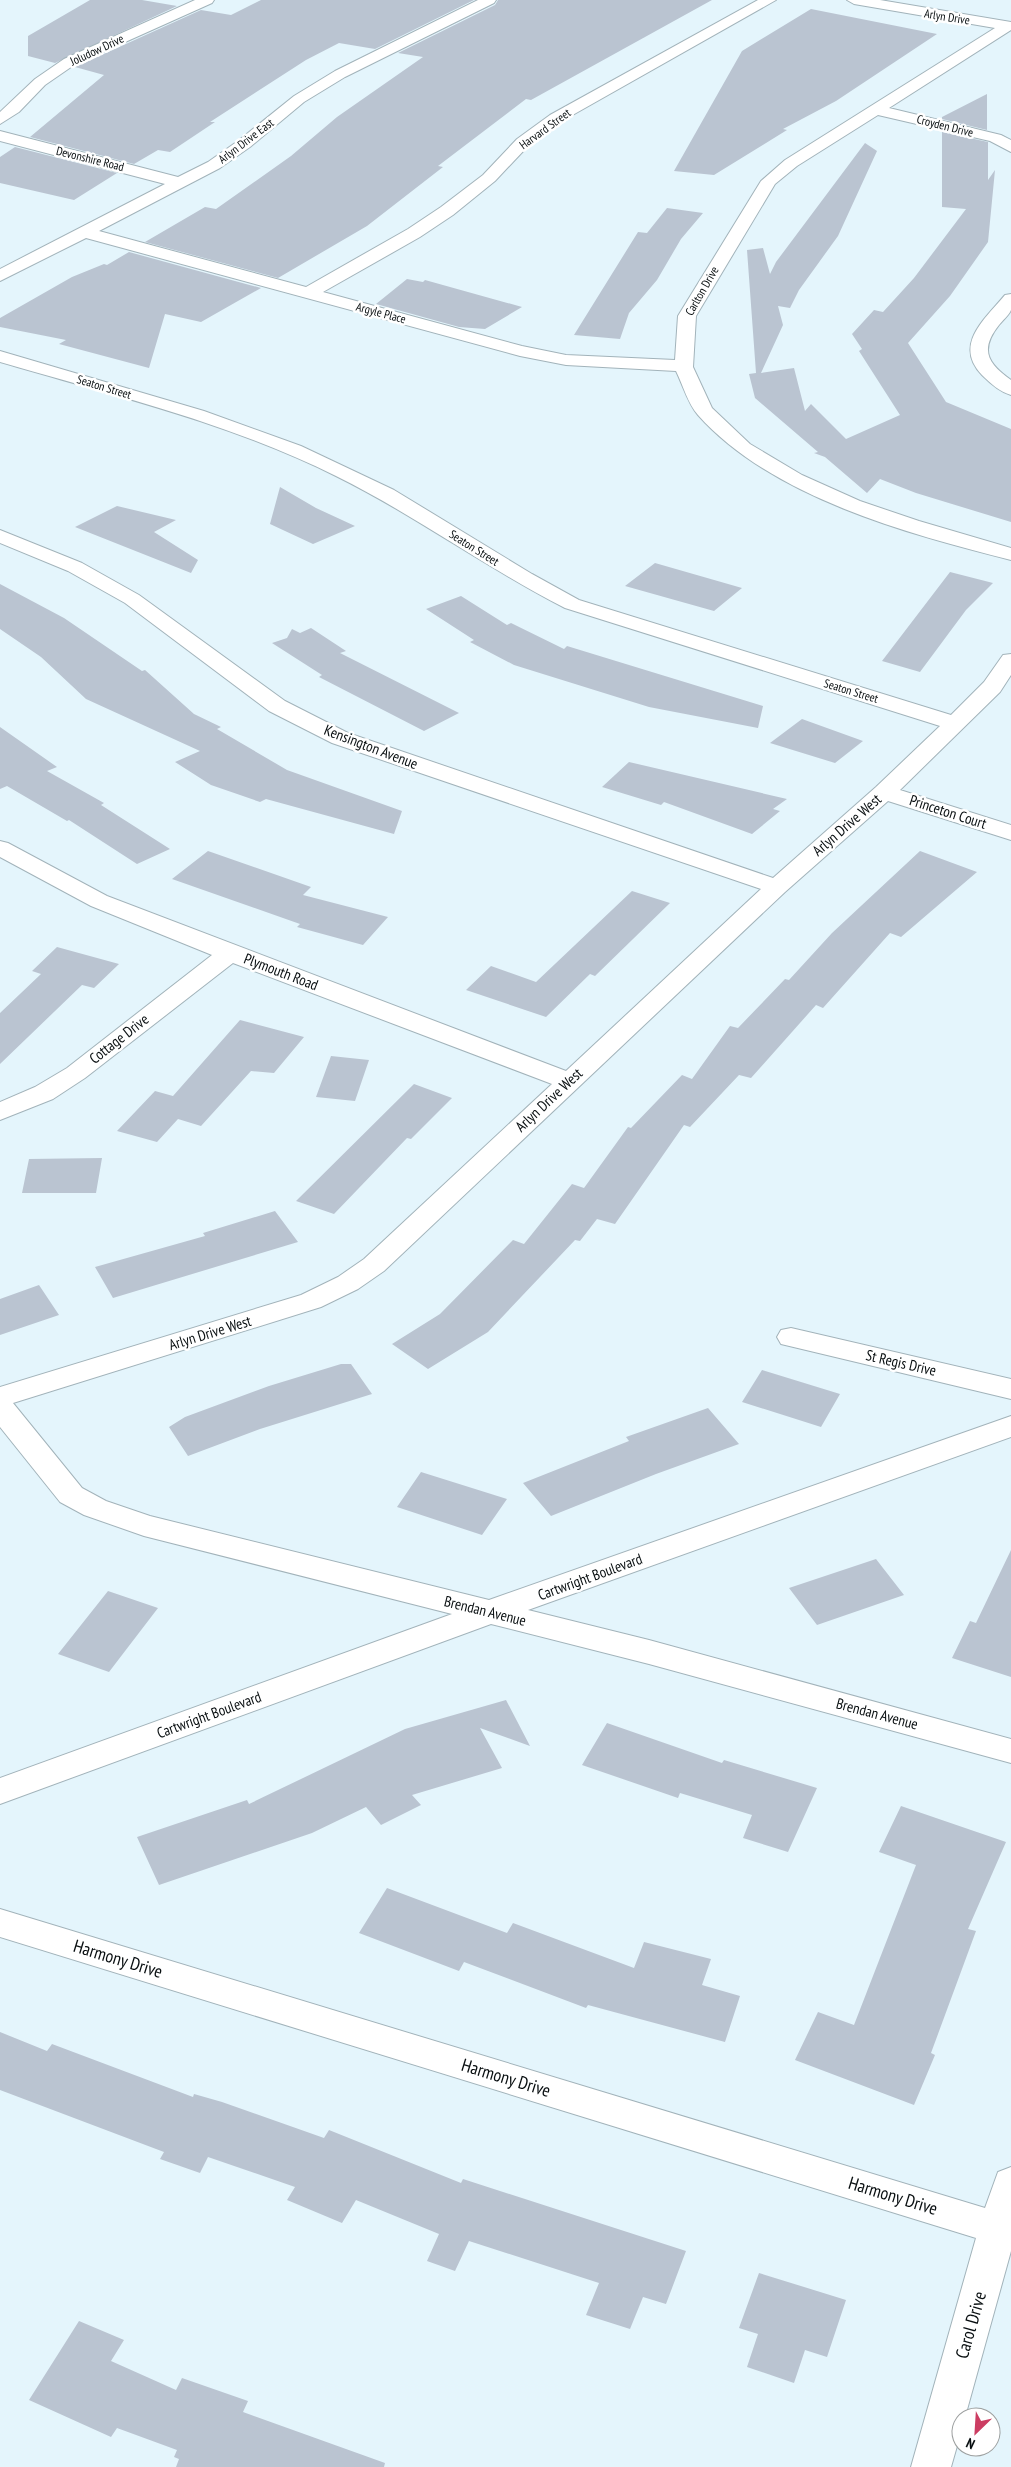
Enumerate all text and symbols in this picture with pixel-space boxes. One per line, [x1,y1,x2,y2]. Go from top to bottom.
street label: Arlyn Drive [923,6,971,28]
street label: Joludow Drive [67,31,126,69]
street label: Harvard Street [516,105,574,152]
street label: Croyden Drive [915,111,975,140]
street label: Arlyn Drive East [215,114,277,166]
street label: Devonshire Road [55,143,126,174]
street label: Carlton Drive [682,263,722,318]
street label: Argyle Place [355,299,408,326]
street label: Seaton Street [75,371,134,402]
street label: Seaton Street [447,526,503,569]
street label: Seaton Street [822,675,881,706]
street label: Kensington Avenue [322,720,421,773]
street label: Arlyn Drive West [808,789,885,860]
street label: Princeton Court [907,790,989,833]
street label: Plymouth Road [241,949,321,994]
street label: Cottage Drive [85,1009,152,1068]
street label: Arlyn Drive West [511,1064,586,1136]
street label: Arlyn Drive West [166,1311,253,1354]
street label: St Regis Drive [864,1345,938,1380]
street label: Cartwright Boulevard [535,1549,645,1604]
street label: Brendan Avenue [442,1591,528,1630]
street label: Cartwright Boulevard [154,1687,264,1742]
street label: Brendan Avenue [834,1694,920,1734]
street label: Harmony Drive [71,1934,165,1983]
street label: Harmony Drive [459,2053,553,2102]
street label: Harmony Drive [846,2171,940,2220]
street label: Carol Drive [950,2289,991,2361]
north arrow [951,2407,1001,2457]
text: N [963,2434,978,2454]

